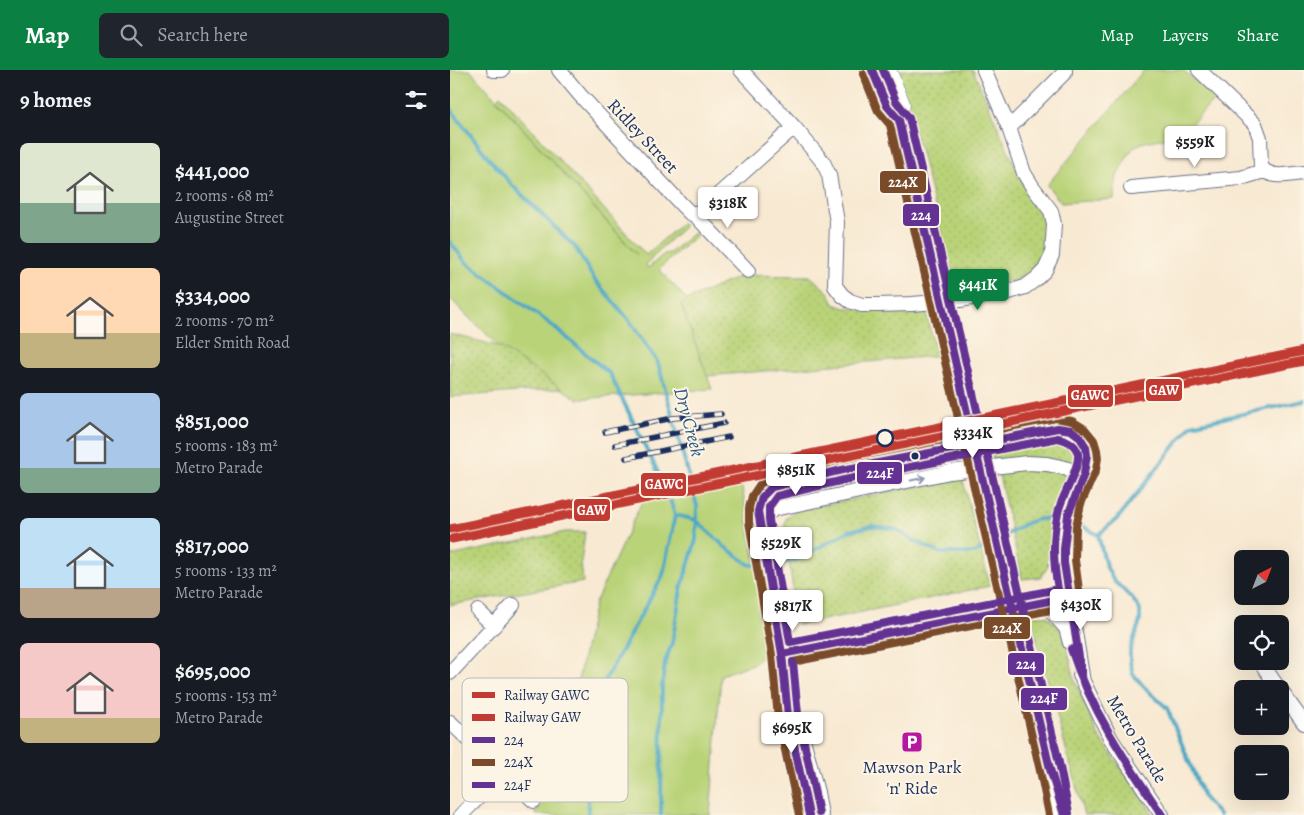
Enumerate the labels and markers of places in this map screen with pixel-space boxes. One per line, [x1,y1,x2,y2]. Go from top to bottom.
pin: $559K [1160,126,1230,168]
pin: $318K [693,186,763,229]
pin: $441K [943,268,1013,311]
pin: $334K [938,416,1008,459]
unlabelled marker [876,429,894,447]
unlabelled marker [910,451,920,461]
pin: $851K [761,454,831,496]
pin: $529K [746,526,816,569]
pin: $430K [1046,588,1116,631]
pin: $817K [758,590,828,632]
pin: $695K [757,712,827,754]
parking icon: Mawson Park 'n' Ride [900,730,924,754]
place label: Mawson Park 'n' Ride [862,755,962,800]

